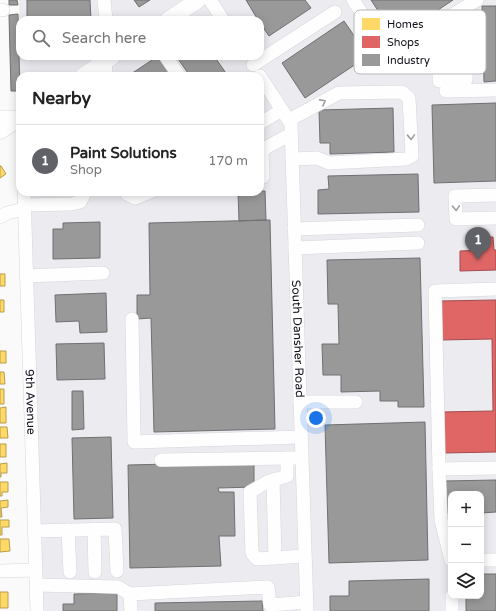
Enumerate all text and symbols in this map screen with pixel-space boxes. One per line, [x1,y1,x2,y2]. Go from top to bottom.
legend [354,10,486,74]
search box [16,16,264,60]
text: Homes [387,18,423,31]
icon: search [30,27,52,49]
text: Search here [62,29,146,47]
text: Shops [387,36,419,49]
text: Industry [387,54,430,67]
text: Nearby [32,88,91,109]
one-way arrow [319,99,326,106]
one-way arrow [407,134,415,140]
text: Paint Solutions [70,144,177,162]
text: 1 [41,153,49,169]
text: 170 m [208,153,248,169]
text: Shop [70,162,102,178]
one-way arrow [451,205,460,211]
pin: 1 [465,227,491,260]
street label: South Dansher Road [289,280,307,398]
street label: 9th Avenue [22,369,39,435]
your location [306,408,326,428]
map controls [448,491,484,599]
button: + [448,491,484,527]
button: − [448,527,484,563]
button: layers [448,563,484,599]

